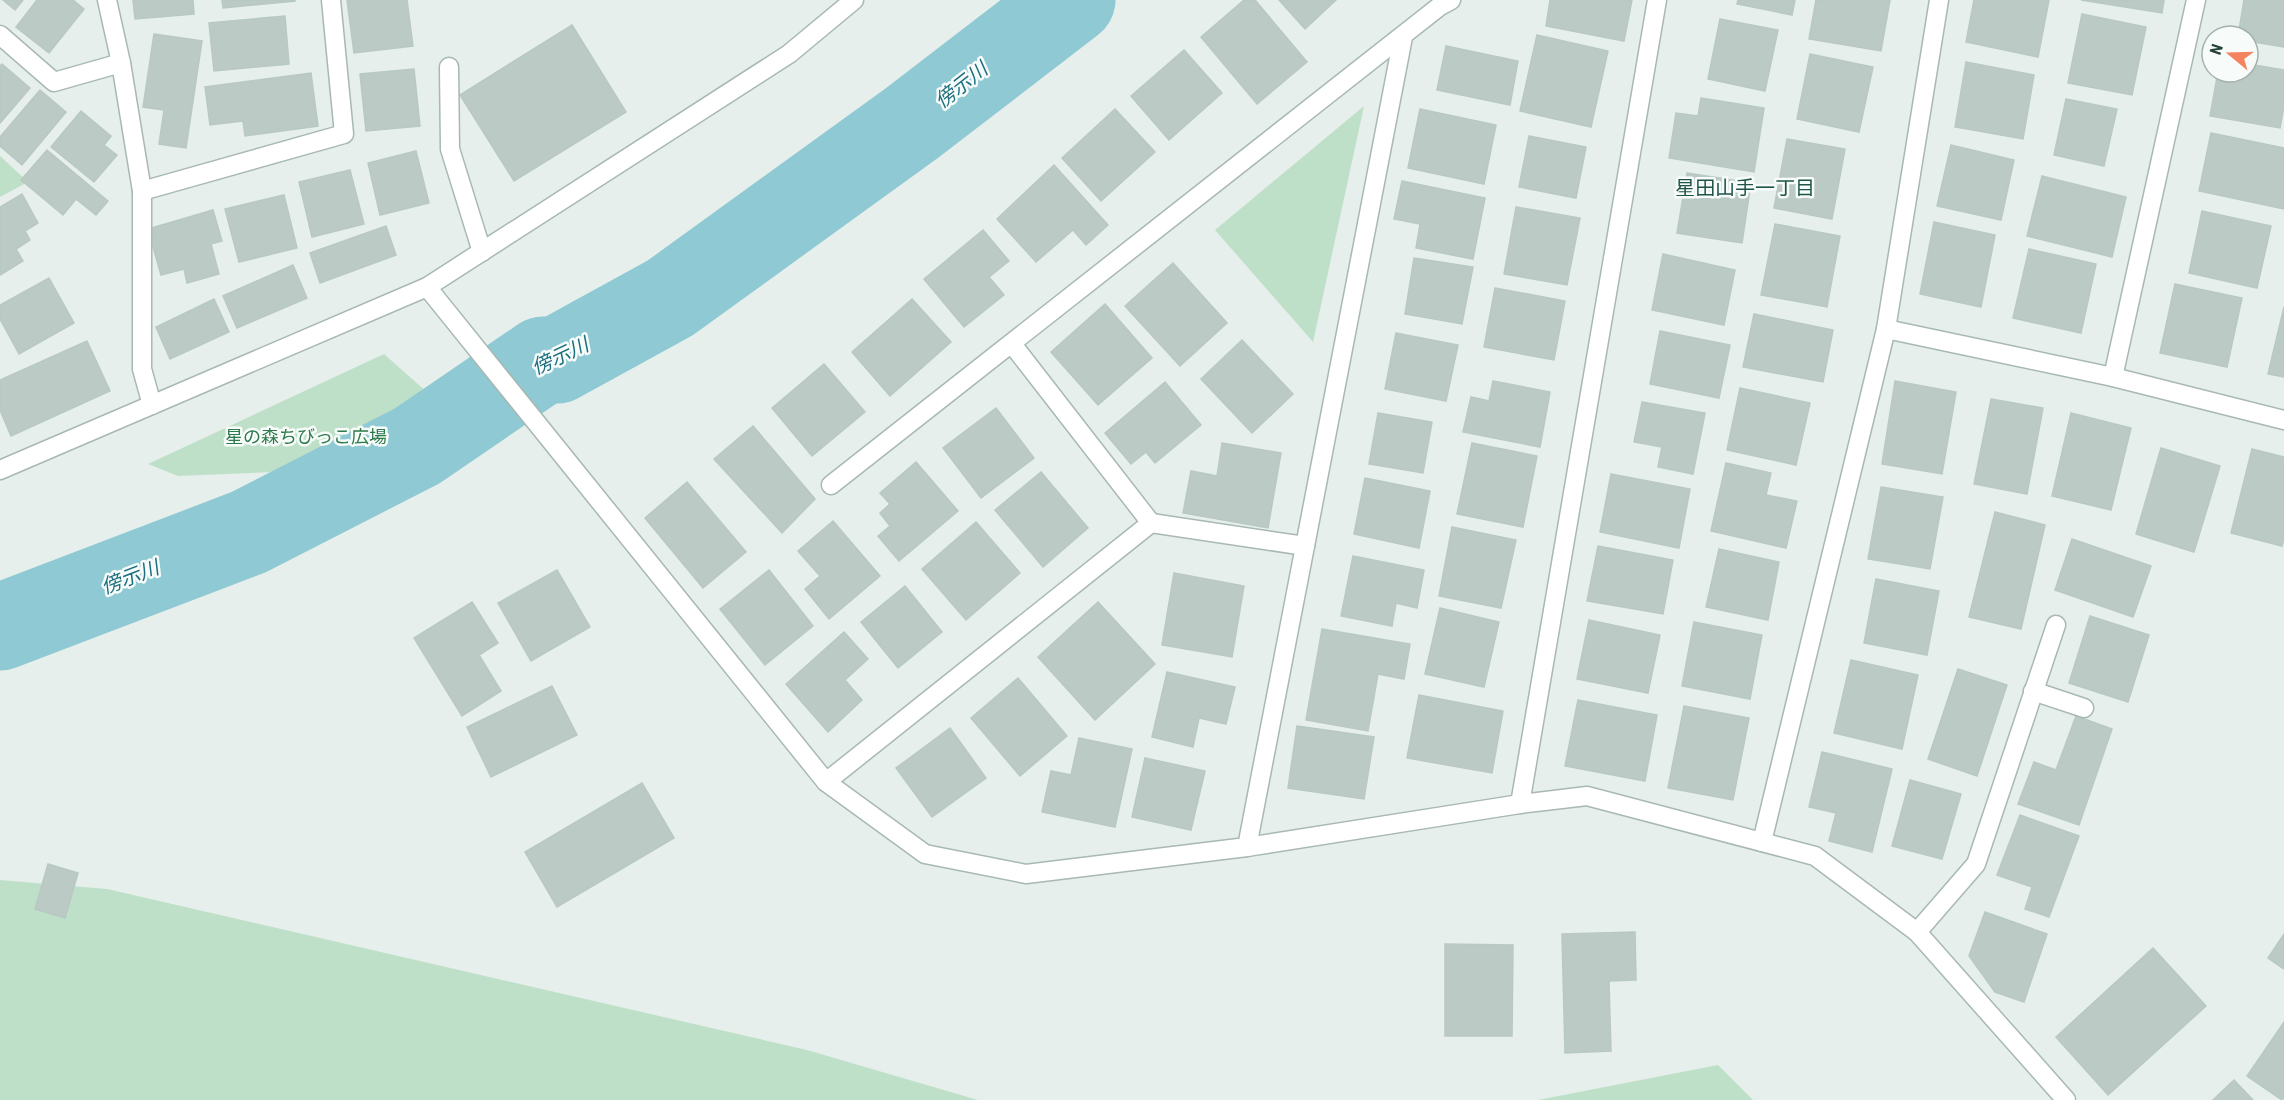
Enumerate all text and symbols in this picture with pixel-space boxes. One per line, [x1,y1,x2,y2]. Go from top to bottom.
north arrow [2200,24,2260,84]
text: N [2206,42,2227,57]
water label: 傍示川 [930,56,994,113]
district label: 星田山手一丁目 [1675,176,1815,200]
water label: 傍示川 [528,332,594,380]
park label: 星の森ちびっこ広場 [225,426,387,447]
water label: 傍示川 [98,554,164,599]

